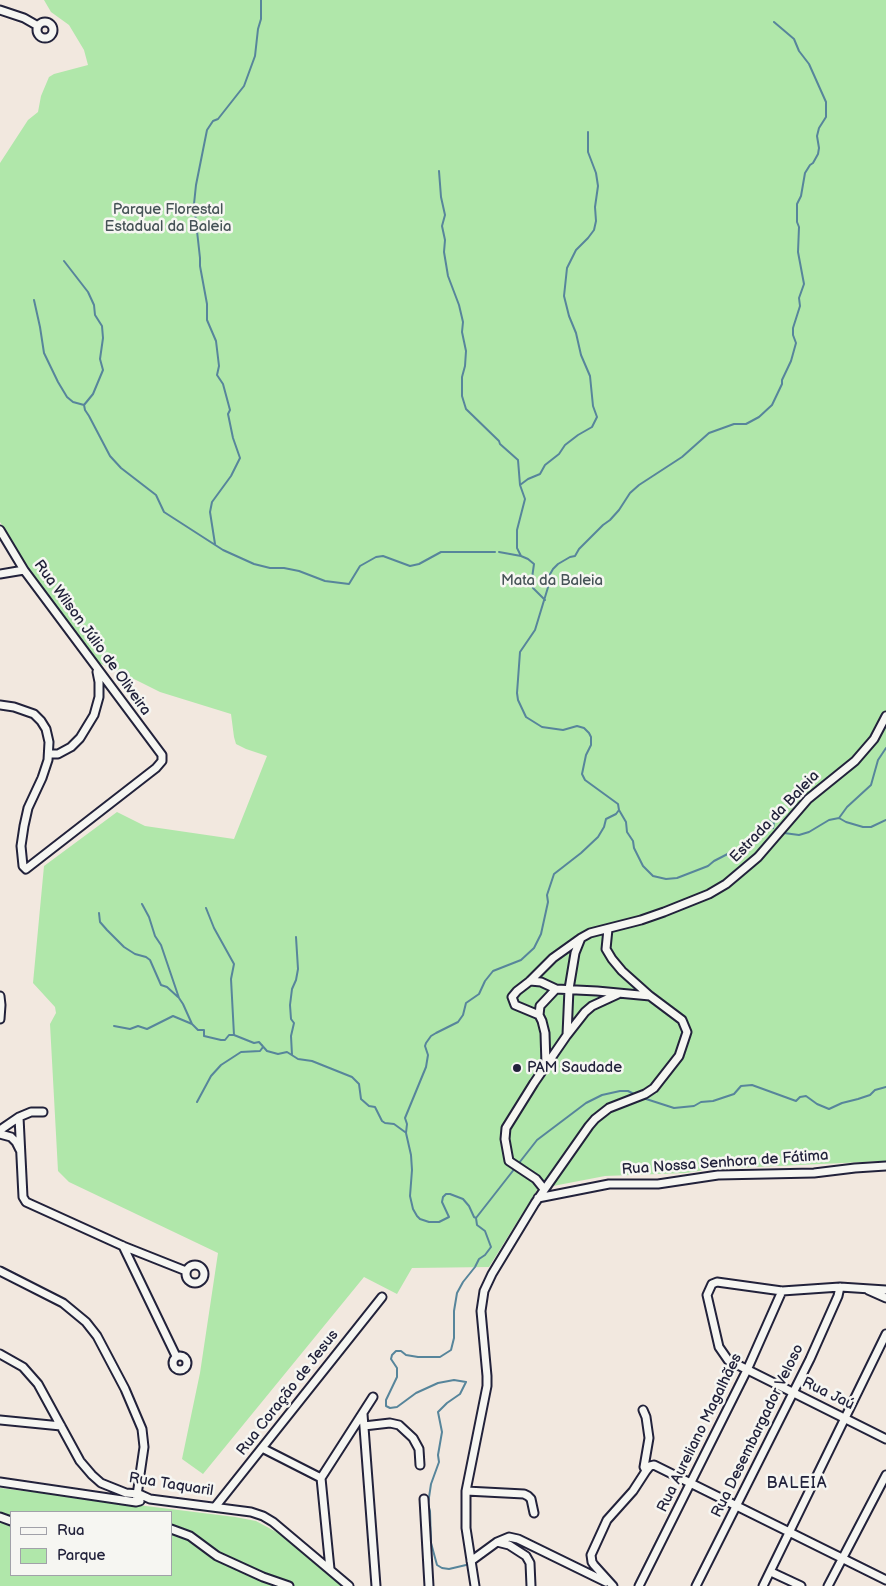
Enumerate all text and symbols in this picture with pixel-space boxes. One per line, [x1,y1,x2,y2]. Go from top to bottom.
park label: Parque Florestal Estadual da Baleia [105,201,231,236]
street label: Rua Wilson Júlio de Oliveira [30,557,154,719]
park label: Mata da Baleia [501,572,603,590]
street label: Estrada da Baleia [727,767,823,867]
place label: PAM Saudade [527,1059,622,1077]
marker: PAM Saudade [511,1062,523,1074]
street label: Rua Nossa Senhora de Fátima [621,1147,829,1179]
street label: Rua Coração de Jesus [233,1327,343,1459]
street label: Rua Desembargador Veloso [708,1341,808,1521]
street label: Rua Aureliano Magalhães [654,1351,746,1515]
street label: Rua Jaú [799,1374,857,1414]
street label: Rua Taquaril [127,1469,215,1501]
district label: BALEIA [766,1474,828,1494]
legend [10,1511,172,1576]
text: Rua [57,1521,85,1540]
text: Parque [57,1546,105,1565]

